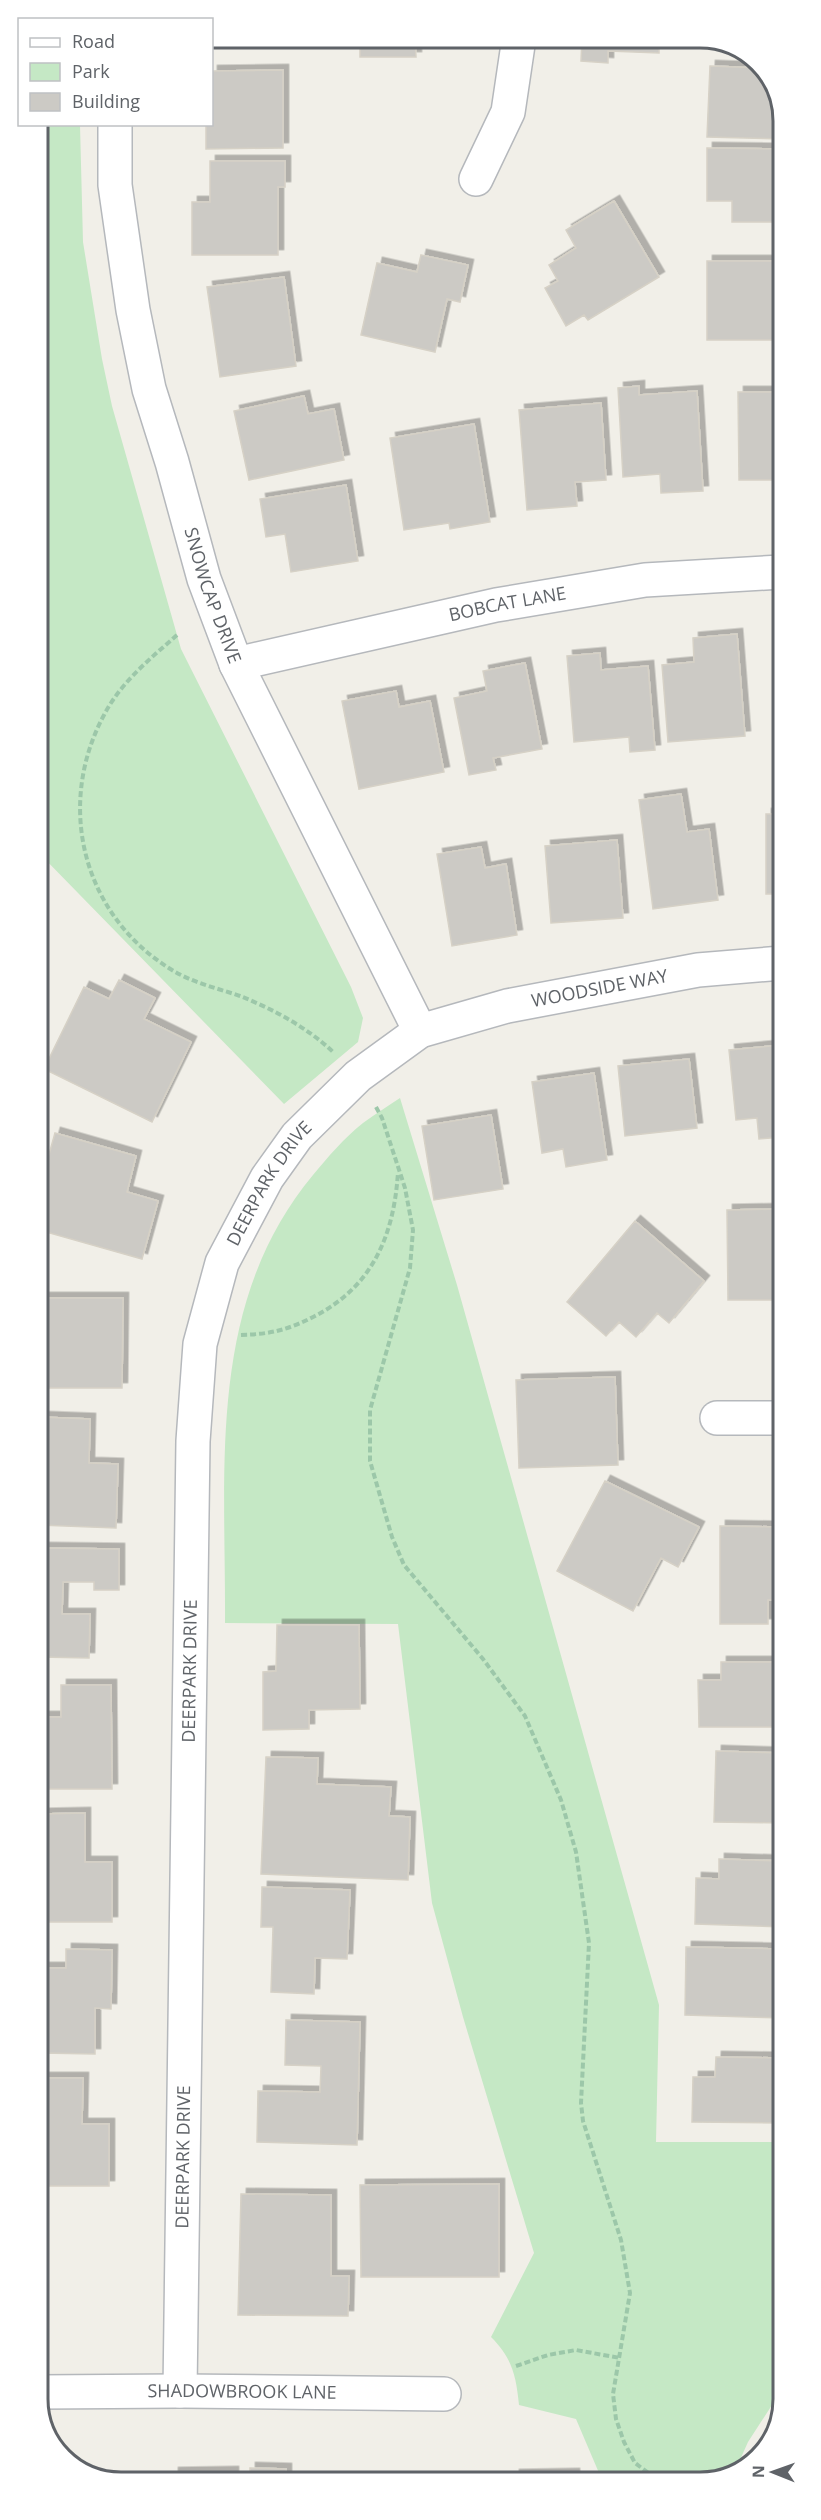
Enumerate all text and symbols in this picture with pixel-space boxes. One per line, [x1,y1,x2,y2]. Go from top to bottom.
legend [18,18,213,126]
text: Road [72,29,115,53]
text: Park [72,59,110,83]
text: Building [72,89,140,113]
street label: SNOWCAP DRIVE [179,525,248,667]
street label: BOBCAT LANE [446,580,568,626]
street label: WOODSIDE WAY [529,963,671,1012]
street label: DEERPARK DRIVE [220,1115,317,1249]
street label: DEERPARK DRIVE [176,1599,202,1743]
street label: DEERPARK DRIVE [169,2085,195,2229]
street label: SHADOWBROOK LANE [147,2378,337,2404]
north arrow [743,2442,803,2502]
text: N [747,2465,769,2478]

